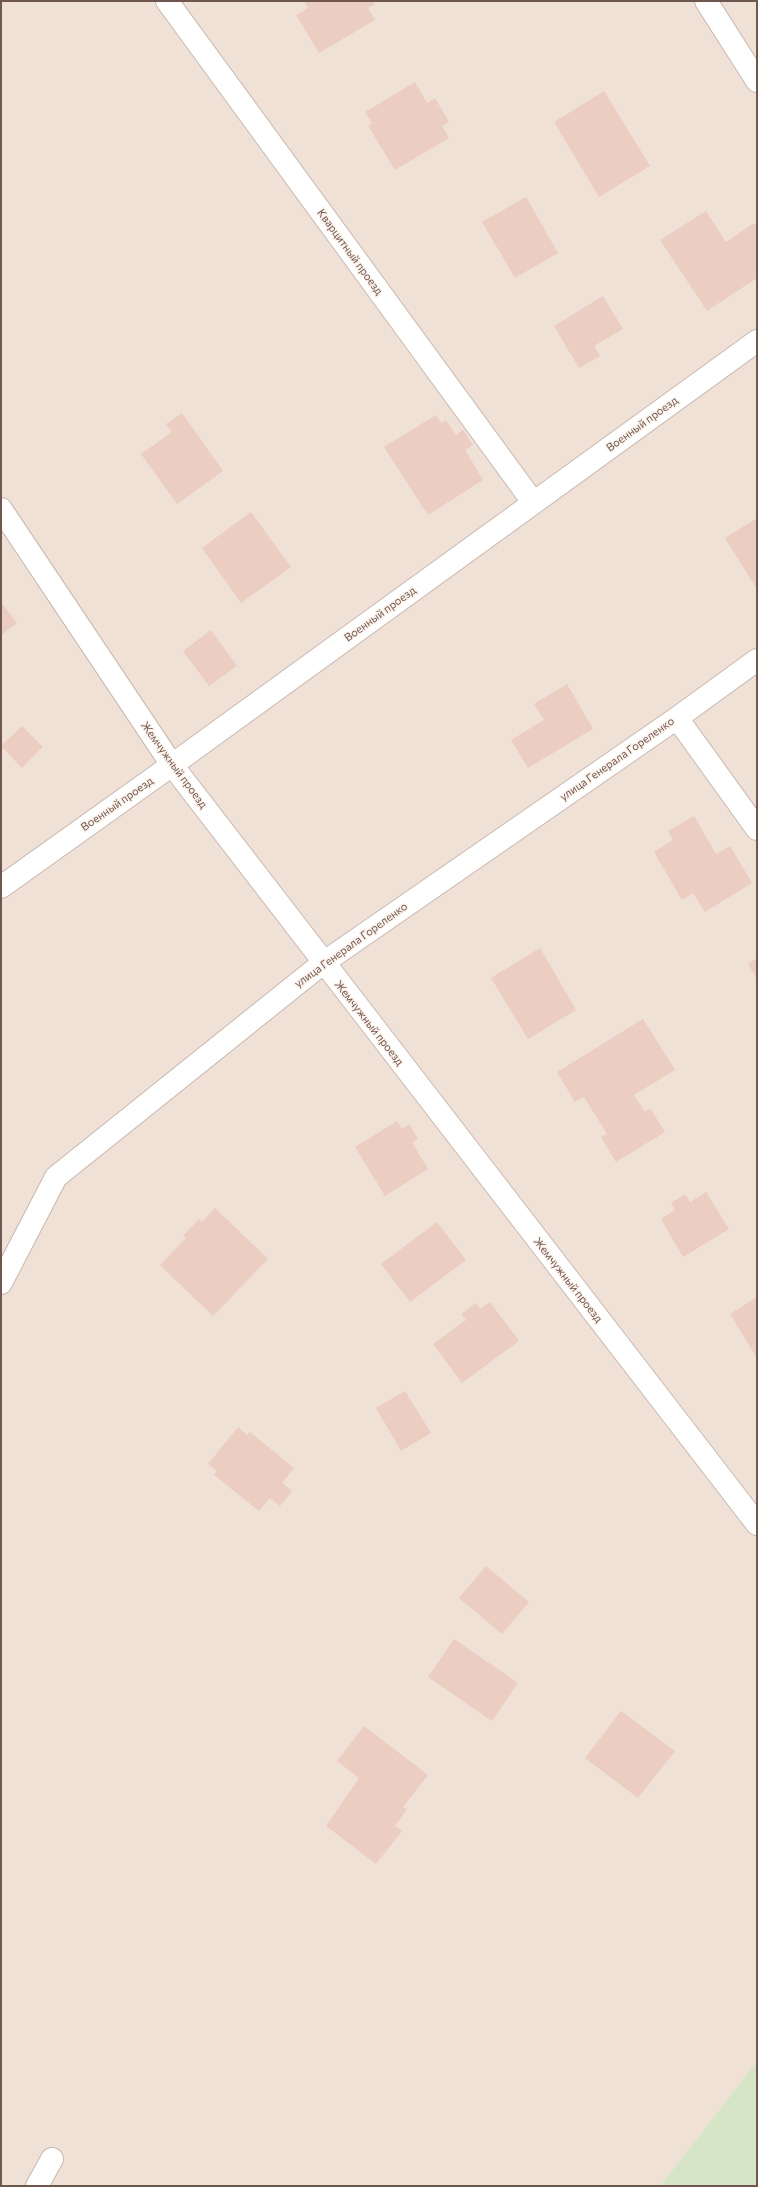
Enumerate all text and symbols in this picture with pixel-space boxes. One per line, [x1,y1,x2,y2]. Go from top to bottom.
street label: Кварцитный проезд [314,207,386,297]
street label: Военный проезд [604,394,680,454]
street label: Военный проезд [342,584,418,644]
street label: улица Генерала Гореленко [557,714,677,804]
street label: Жемчужный проезд [138,719,210,811]
street label: Военный проезд [78,774,156,834]
street label: улица Генерала Гореленко [292,900,410,990]
street label: Жемчужный проезд [332,978,406,1068]
street label: Жемчужный проезд [531,1235,605,1325]

